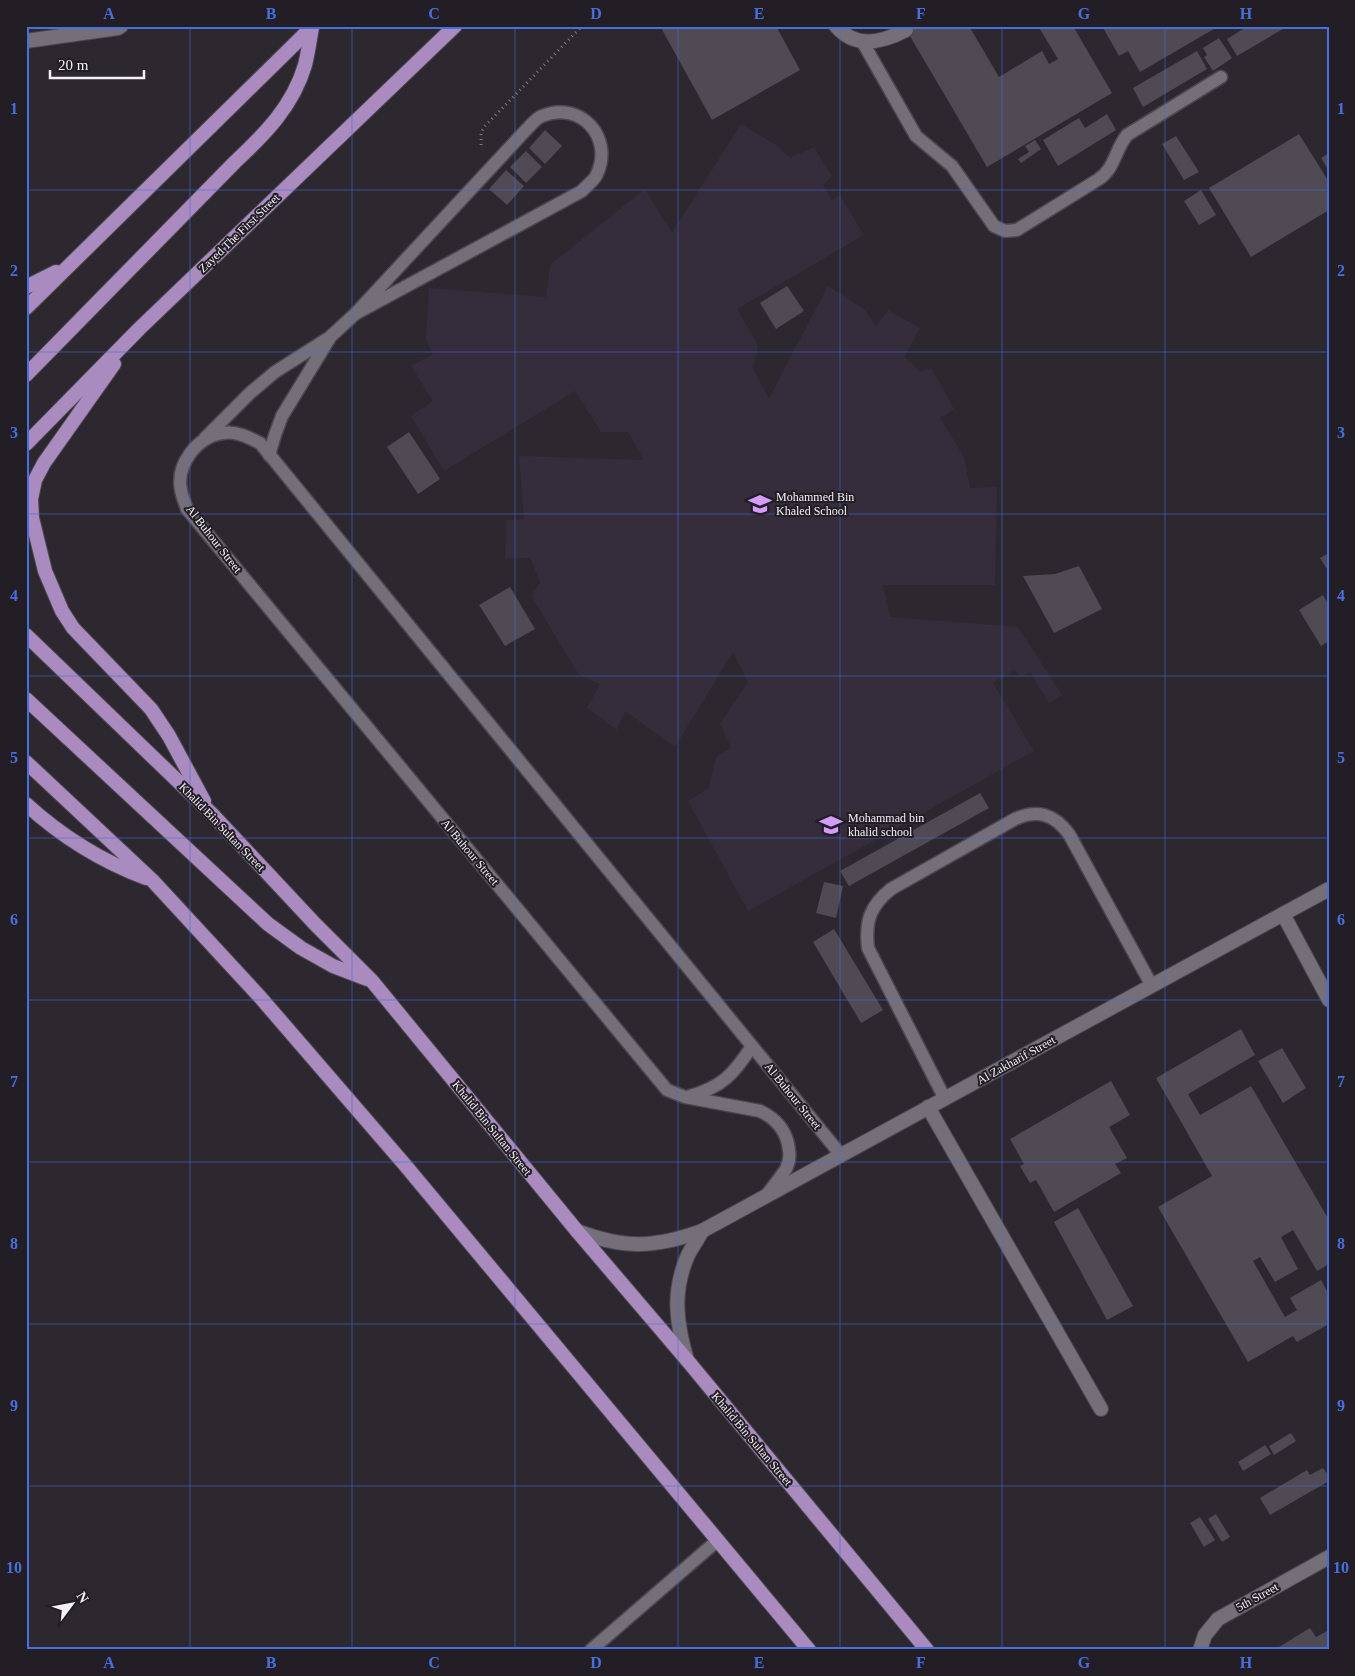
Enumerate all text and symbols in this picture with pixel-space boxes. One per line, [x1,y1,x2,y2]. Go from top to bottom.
text: A [103,5,115,22]
text: B [266,5,277,22]
text: C [428,5,440,22]
text: D [590,5,602,22]
text: E [754,5,764,22]
text: F [916,5,926,22]
text: G [1078,5,1091,22]
text: H [1240,5,1253,22]
scale bar [50,48,144,80]
text: 20 m [58,57,89,73]
text: 1 [10,100,18,117]
text: 1 [1337,100,1345,117]
street label: Zayed The First Street [196,190,283,275]
text: 2 [10,262,18,279]
text: 2 [1337,262,1345,279]
text: 3 [10,424,18,441]
text: 3 [1337,424,1345,441]
place label: Mohammed Bin Khaled School [776,490,854,518]
school or university icon: Mohammed Bin Khaled School [747,491,773,517]
street label: Al Buhour Street [183,502,245,576]
text: 4 [10,587,18,604]
text: 4 [1337,587,1345,604]
text: 5 [10,749,18,766]
text: 5 [1337,749,1345,766]
street label: Khalid Bin Sultan Street [176,780,268,875]
place label: Mohammad bin khalid school [848,811,924,839]
school or university icon: Mohammad bin khalid school [818,812,844,838]
street label: Al Buhour Street [438,816,502,888]
text: 6 [10,911,18,928]
text: 6 [1337,911,1345,928]
street label: Al Zakharif Street [974,1032,1058,1087]
street label: Al Buhour Street [762,1060,825,1133]
text: 7 [10,1073,18,1090]
text: 7 [1337,1073,1345,1090]
street label: Khalid Bin Sultan Street [450,1078,535,1179]
text: 8 [10,1235,18,1252]
text: 8 [1337,1235,1345,1252]
street label: Khalid Bin Sultan Street [709,1389,796,1489]
text: 9 [10,1397,18,1414]
text: 9 [1337,1397,1345,1414]
text: 10 [6,1559,22,1576]
text: 10 [1333,1559,1349,1576]
north arrow [48,1578,98,1628]
street label: 5th Street [1233,1579,1281,1614]
text: N [74,1589,92,1606]
text: A [103,1654,115,1671]
text: B [266,1654,277,1671]
text: C [428,1654,440,1671]
text: D [590,1654,602,1671]
text: E [754,1654,764,1671]
text: F [916,1654,926,1671]
text: G [1078,1654,1091,1671]
text: H [1240,1654,1253,1671]

